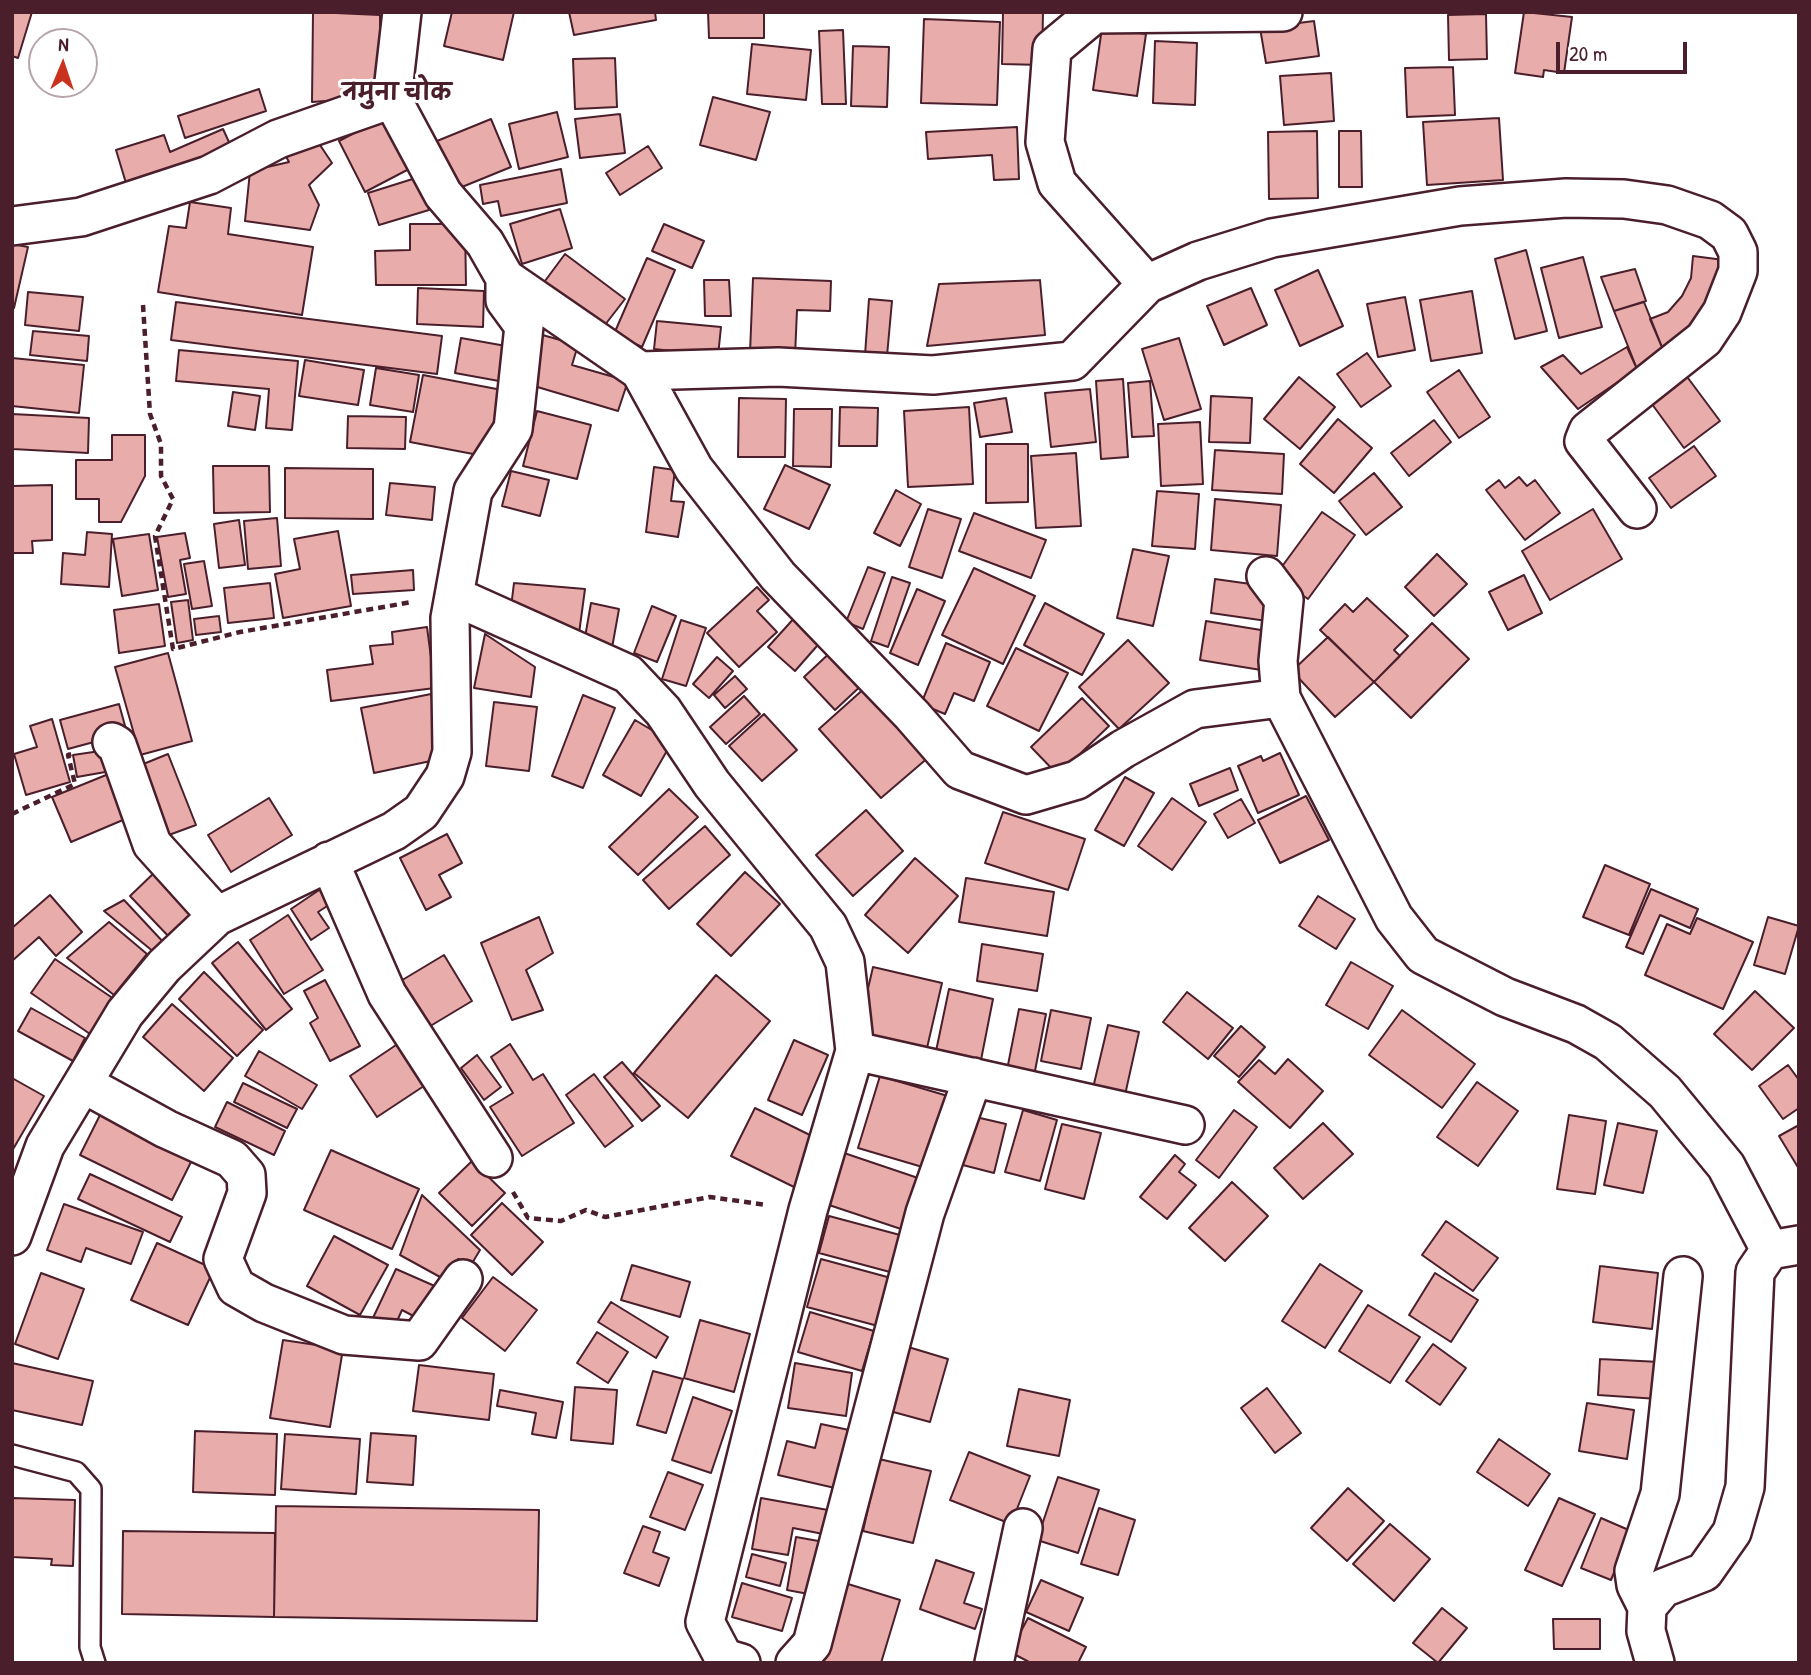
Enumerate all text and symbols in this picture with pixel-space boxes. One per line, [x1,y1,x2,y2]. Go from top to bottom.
north arrow [28,28,98,98]
scale bar [1559,28,1690,72]
text: N [58,31,69,57]
text: 20 m [1569,39,1607,68]
district label: नमुना चोक [342,80,452,108]

